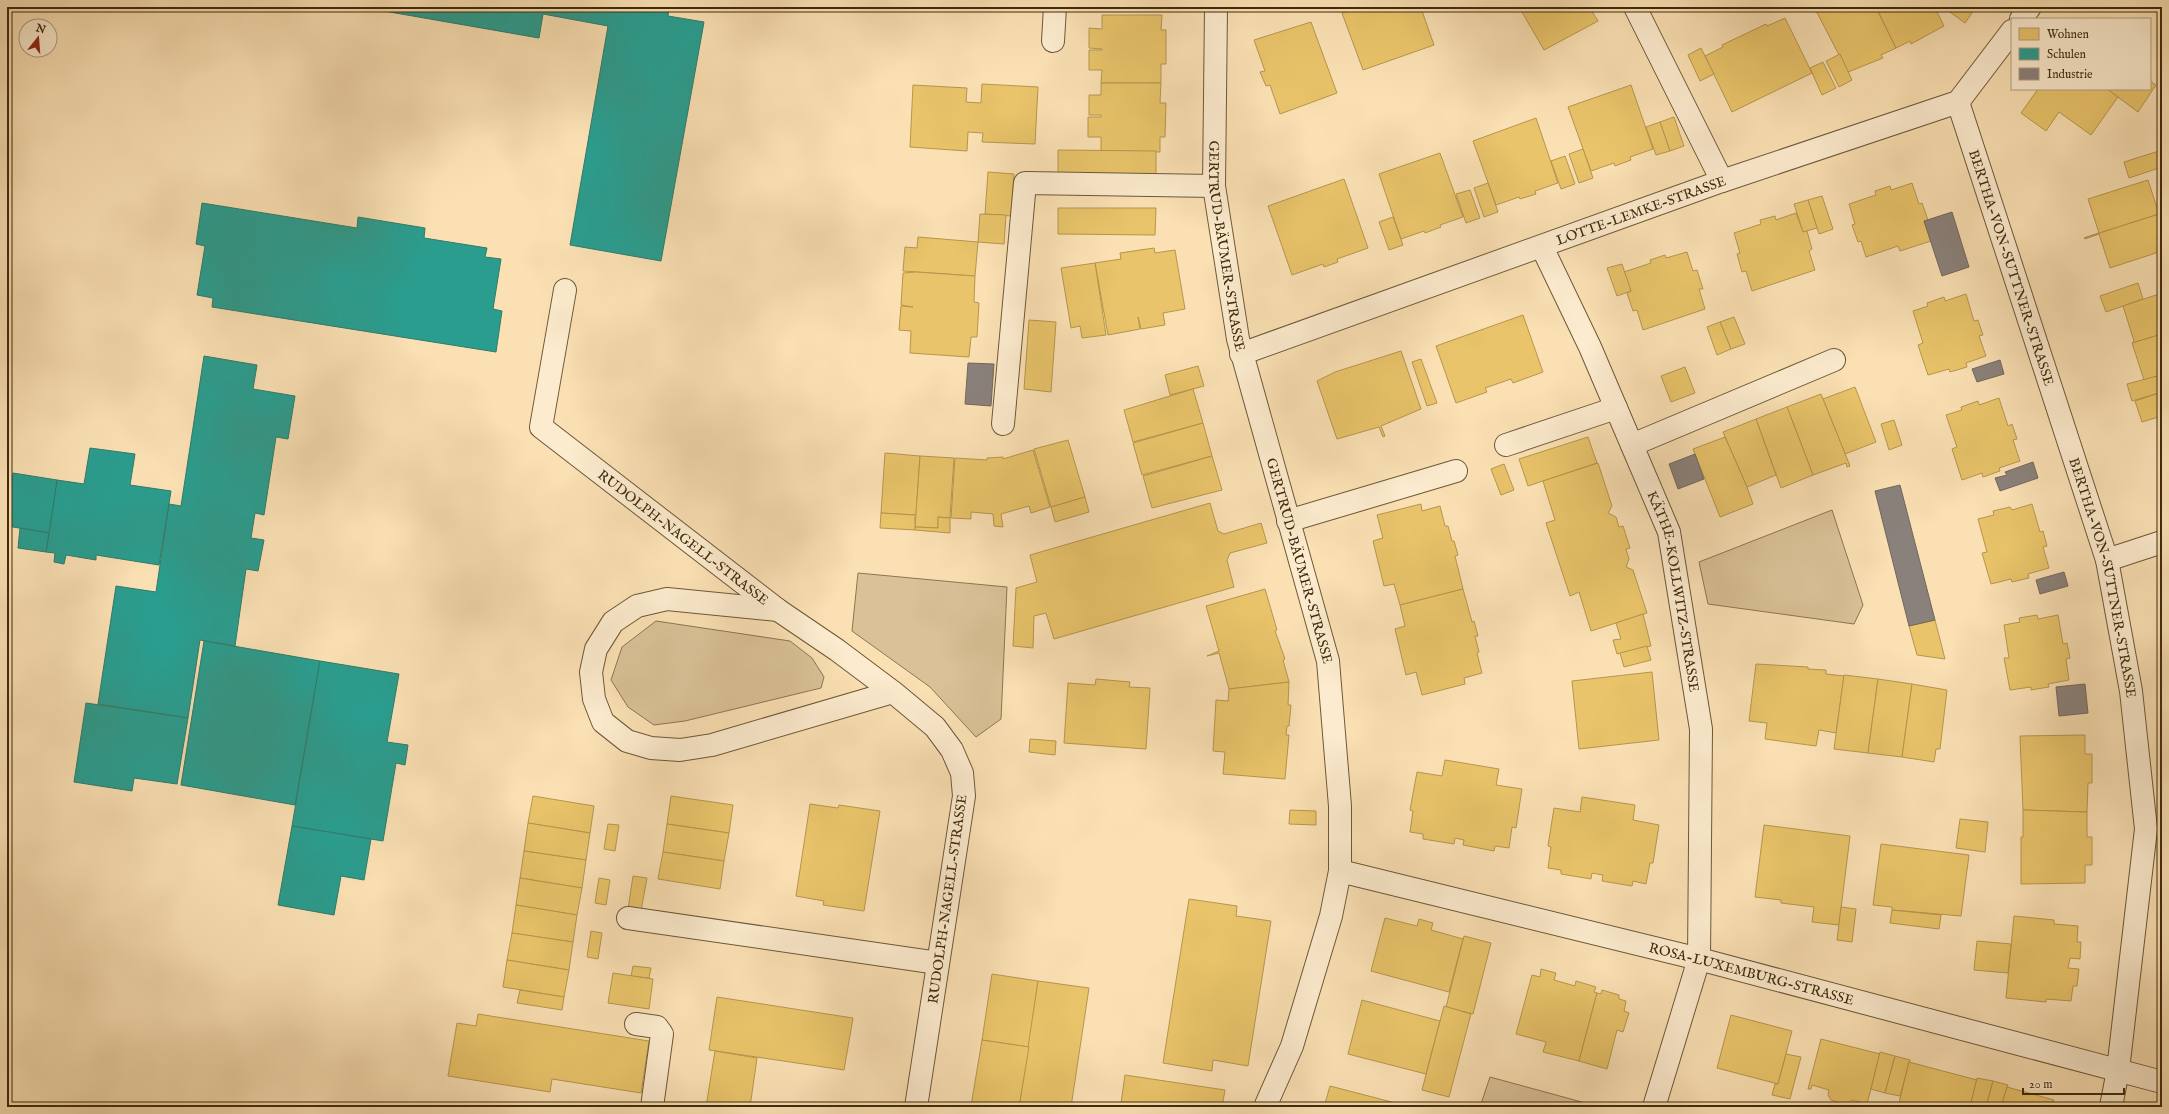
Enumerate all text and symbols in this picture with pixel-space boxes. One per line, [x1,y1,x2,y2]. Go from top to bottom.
north arrow [18,18,58,58]
legend [2011,18,2151,90]
text: N [33,21,48,38]
text: Wohnen [2047,27,2090,42]
text: Schulen [2047,47,2087,62]
text: Industrie [2047,67,2093,82]
street label: GERTRUD-BÄUMER-STRASSE [1204,140,1249,354]
street label: BERTHA-VON-SUTTNER-STRASSE [1964,147,2058,388]
street label: LOTTE-LEMKE-STRASSE [1554,172,1729,250]
street label: GERTRUD-BÄUMER-STRASSE [1262,456,1336,666]
street label: BERTHA-VON-SUTTNER-STRASSE [2064,456,2140,699]
street label: RUDOLPH-NAGELL-STRASSE [594,466,772,610]
street label: KÄTHE-KOLLWITZ-STRASSE [1642,488,1703,694]
street label: RUDOLPH-NAGELL-STRASSE [924,793,972,1005]
street label: ROSA-LUXEMBURG-STRASSE [1647,939,1856,1010]
scale bar [2023,1070,2124,1096]
text: 20 m [2029,1077,2052,1092]

